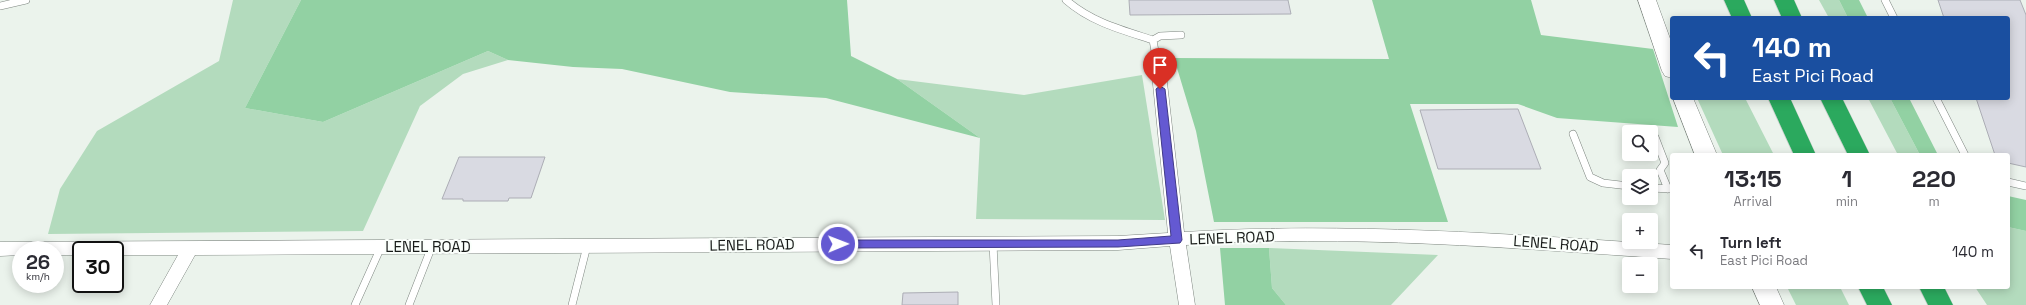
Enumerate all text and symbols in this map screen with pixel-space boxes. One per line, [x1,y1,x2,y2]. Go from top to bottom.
text: 140 m [1752,29,1832,65]
icon: left [1686,32,1738,84]
pin [1143,48,1177,89]
icon: arrive [1149,54,1171,76]
text: East Pici Road [1752,64,1874,87]
map controls [1622,125,1658,293]
button: search [1622,125,1658,161]
text: 13:15 [1724,163,1782,194]
text: 1 [1841,163,1852,194]
text: 220 [1912,163,1956,194]
button: layers [1622,169,1658,205]
text: Arrival [1734,193,1772,210]
text: min [1836,193,1858,210]
text: m [1928,193,1940,210]
button: + [1622,213,1658,249]
position arrow [817,223,859,265]
street label: LENEL ROAD [1189,227,1275,248]
street label: LENEL ROAD [1513,231,1599,256]
text: Turn left [1720,233,1782,252]
street label: LENEL ROAD [709,234,795,255]
street label: LENEL ROAD [385,237,471,256]
icon: left [1686,240,1708,262]
speed limit sign: 30 [72,241,124,293]
text: 140 m [1952,242,1994,261]
text: 26 [26,249,50,275]
text: East Pici Road [1720,252,1808,269]
button: − [1622,257,1658,293]
text: km/h [26,270,50,283]

